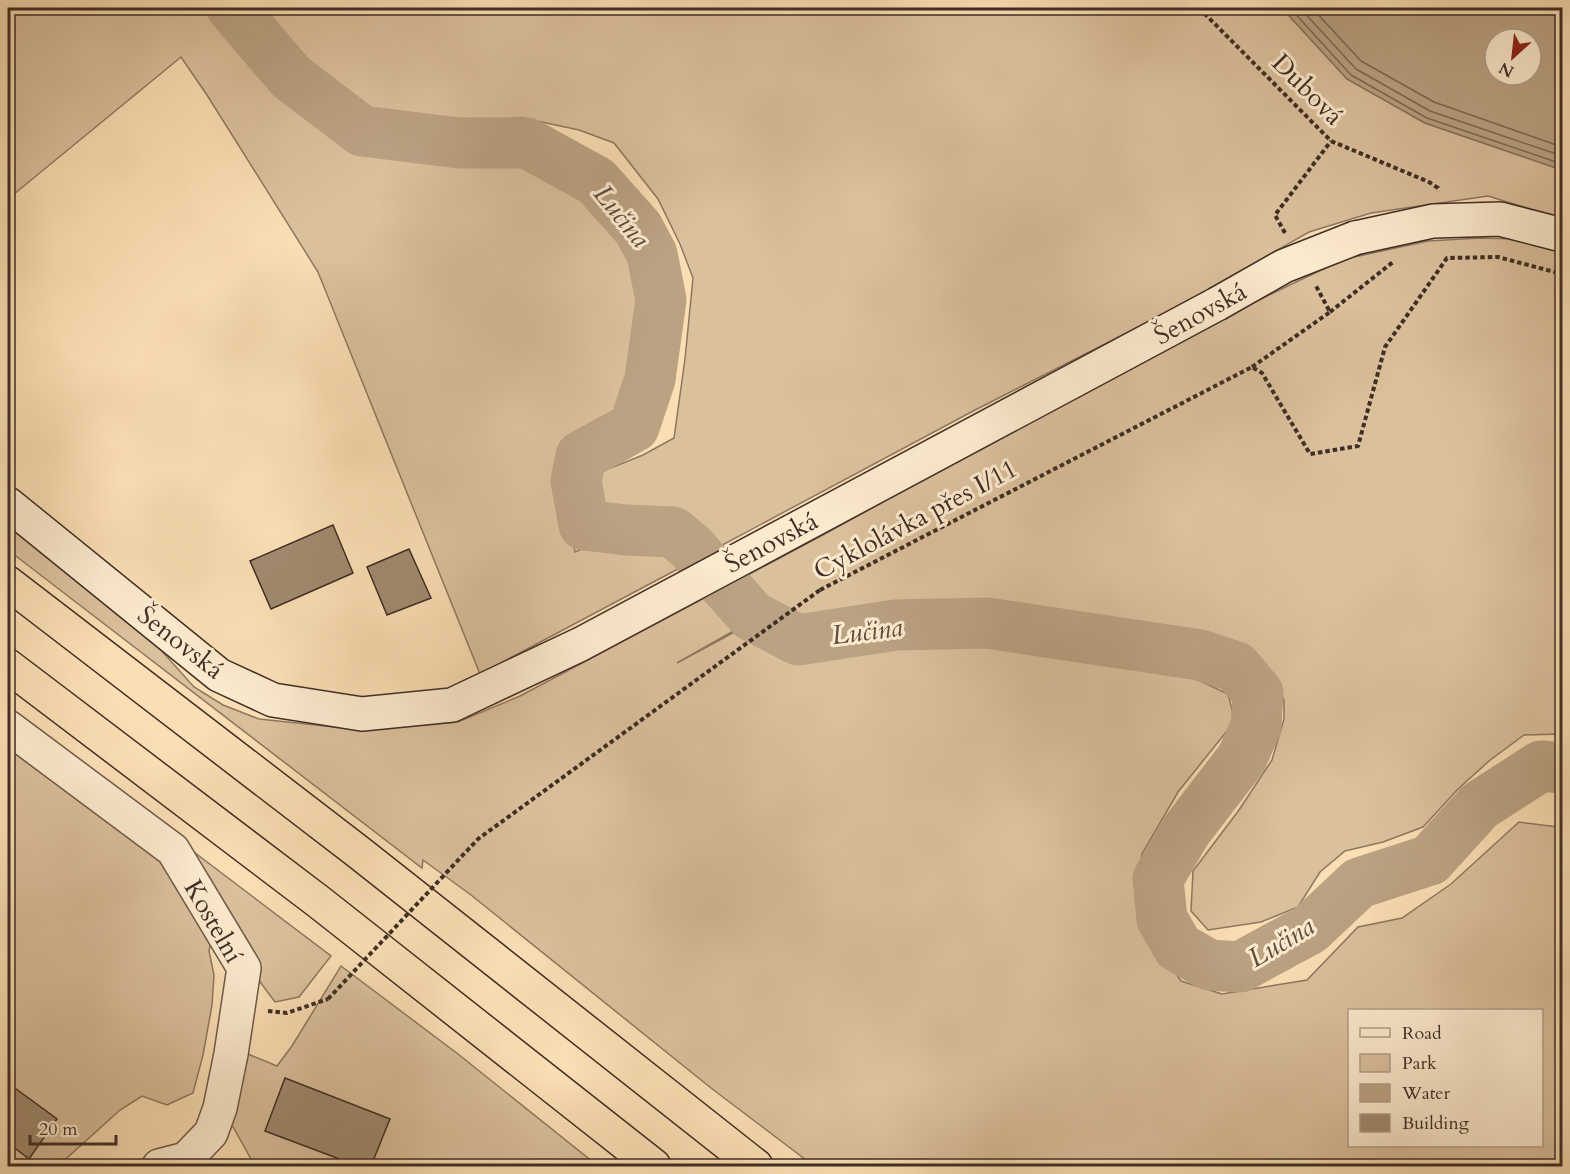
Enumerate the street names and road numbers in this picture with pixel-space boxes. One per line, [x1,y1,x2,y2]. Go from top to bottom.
street label: Dubová [1264,46,1351,133]
street label: Šenovská [1148,274,1253,353]
street label: Cyklolávka přes I/11 [807,451,1023,588]
street label: Šenovská [719,503,824,582]
street label: Šenovská [130,598,231,687]
street label: Kostelní [176,873,251,969]

